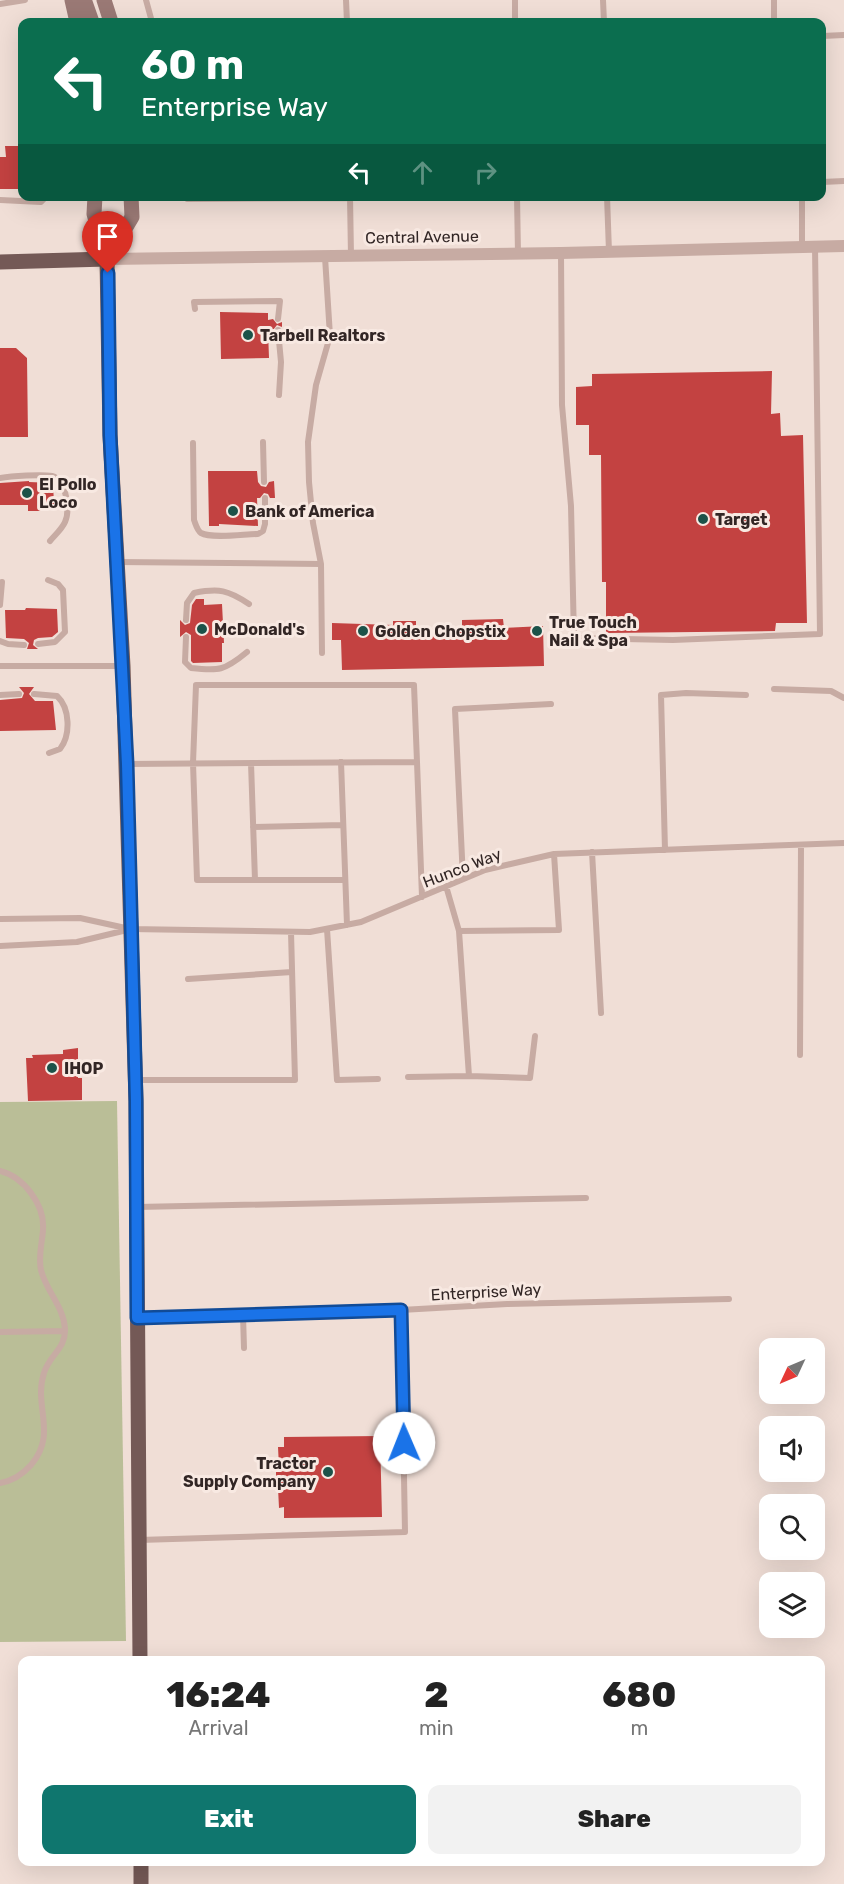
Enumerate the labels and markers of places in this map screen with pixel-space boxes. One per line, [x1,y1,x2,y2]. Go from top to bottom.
pin [82,211,133,273]
place label: Tarbell Realtors [260,326,386,345]
marker: Tarbell Realtors [241,328,255,342]
place label: El Pollo Loco [39,475,97,512]
marker: El Pollo Loco [20,486,34,500]
place label: Bank of America [245,502,375,521]
marker: Bank of America [226,504,240,518]
place label: Target [715,510,768,529]
marker: Target [696,512,710,526]
place label: True Touch Nail & Spa [549,613,637,650]
place label: McDonald's [214,620,305,639]
marker: McDonald's [195,622,209,636]
place label: Golden Chopstix [375,622,507,641]
marker: Golden Chopstix [356,624,370,638]
marker: True Touch Nail & Spa [530,624,544,638]
place label: IHOP [64,1059,103,1078]
marker: IHOP [45,1061,59,1075]
place label: Tractor Supply Company [183,1454,317,1491]
marker: Tractor Supply Company [321,1465,335,1479]

